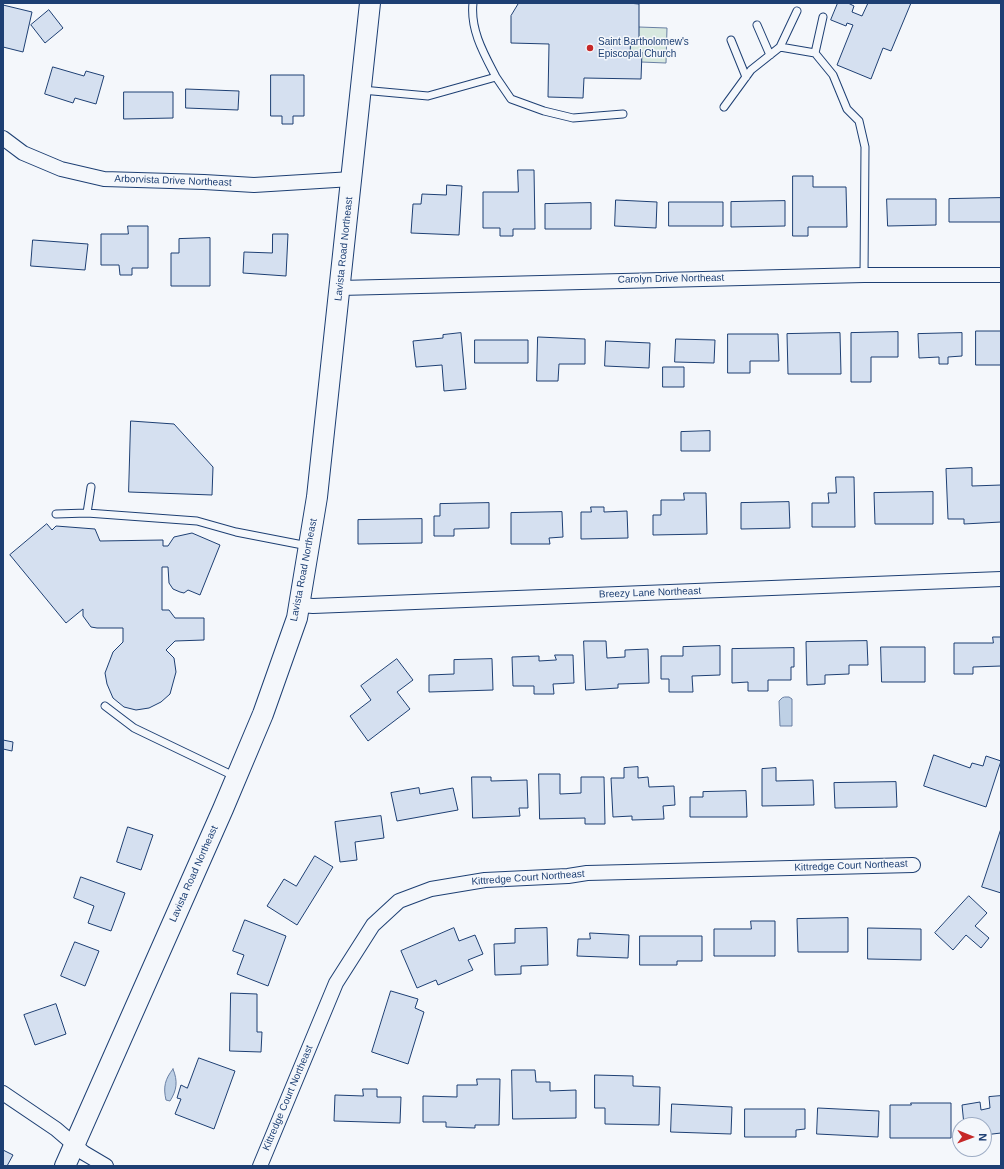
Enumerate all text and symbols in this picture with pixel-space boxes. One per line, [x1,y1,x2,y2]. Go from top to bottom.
place label: Saint Bartholomew's Episcopal Church [598,36,689,60]
marker: Saint Bartholomew's Episcopal Church [585,43,595,53]
street label: Arborvista Drive Northeast [114,173,232,189]
street label: Lavista Road Northeast [333,196,355,302]
street label: Carolyn Drive Northeast [618,272,724,286]
street label: Lavista Road Northeast [288,518,320,622]
street label: Breezy Lane Northeast [599,585,701,601]
street label: Lavista Road Northeast [167,824,221,924]
street label: Kittredge Court Northeast [794,858,908,874]
street label: Kittredge Court Northeast [471,868,585,888]
street label: Kittredge Court Northeast [260,1043,316,1153]
north arrow [952,1117,992,1157]
text: N [977,1133,989,1141]

